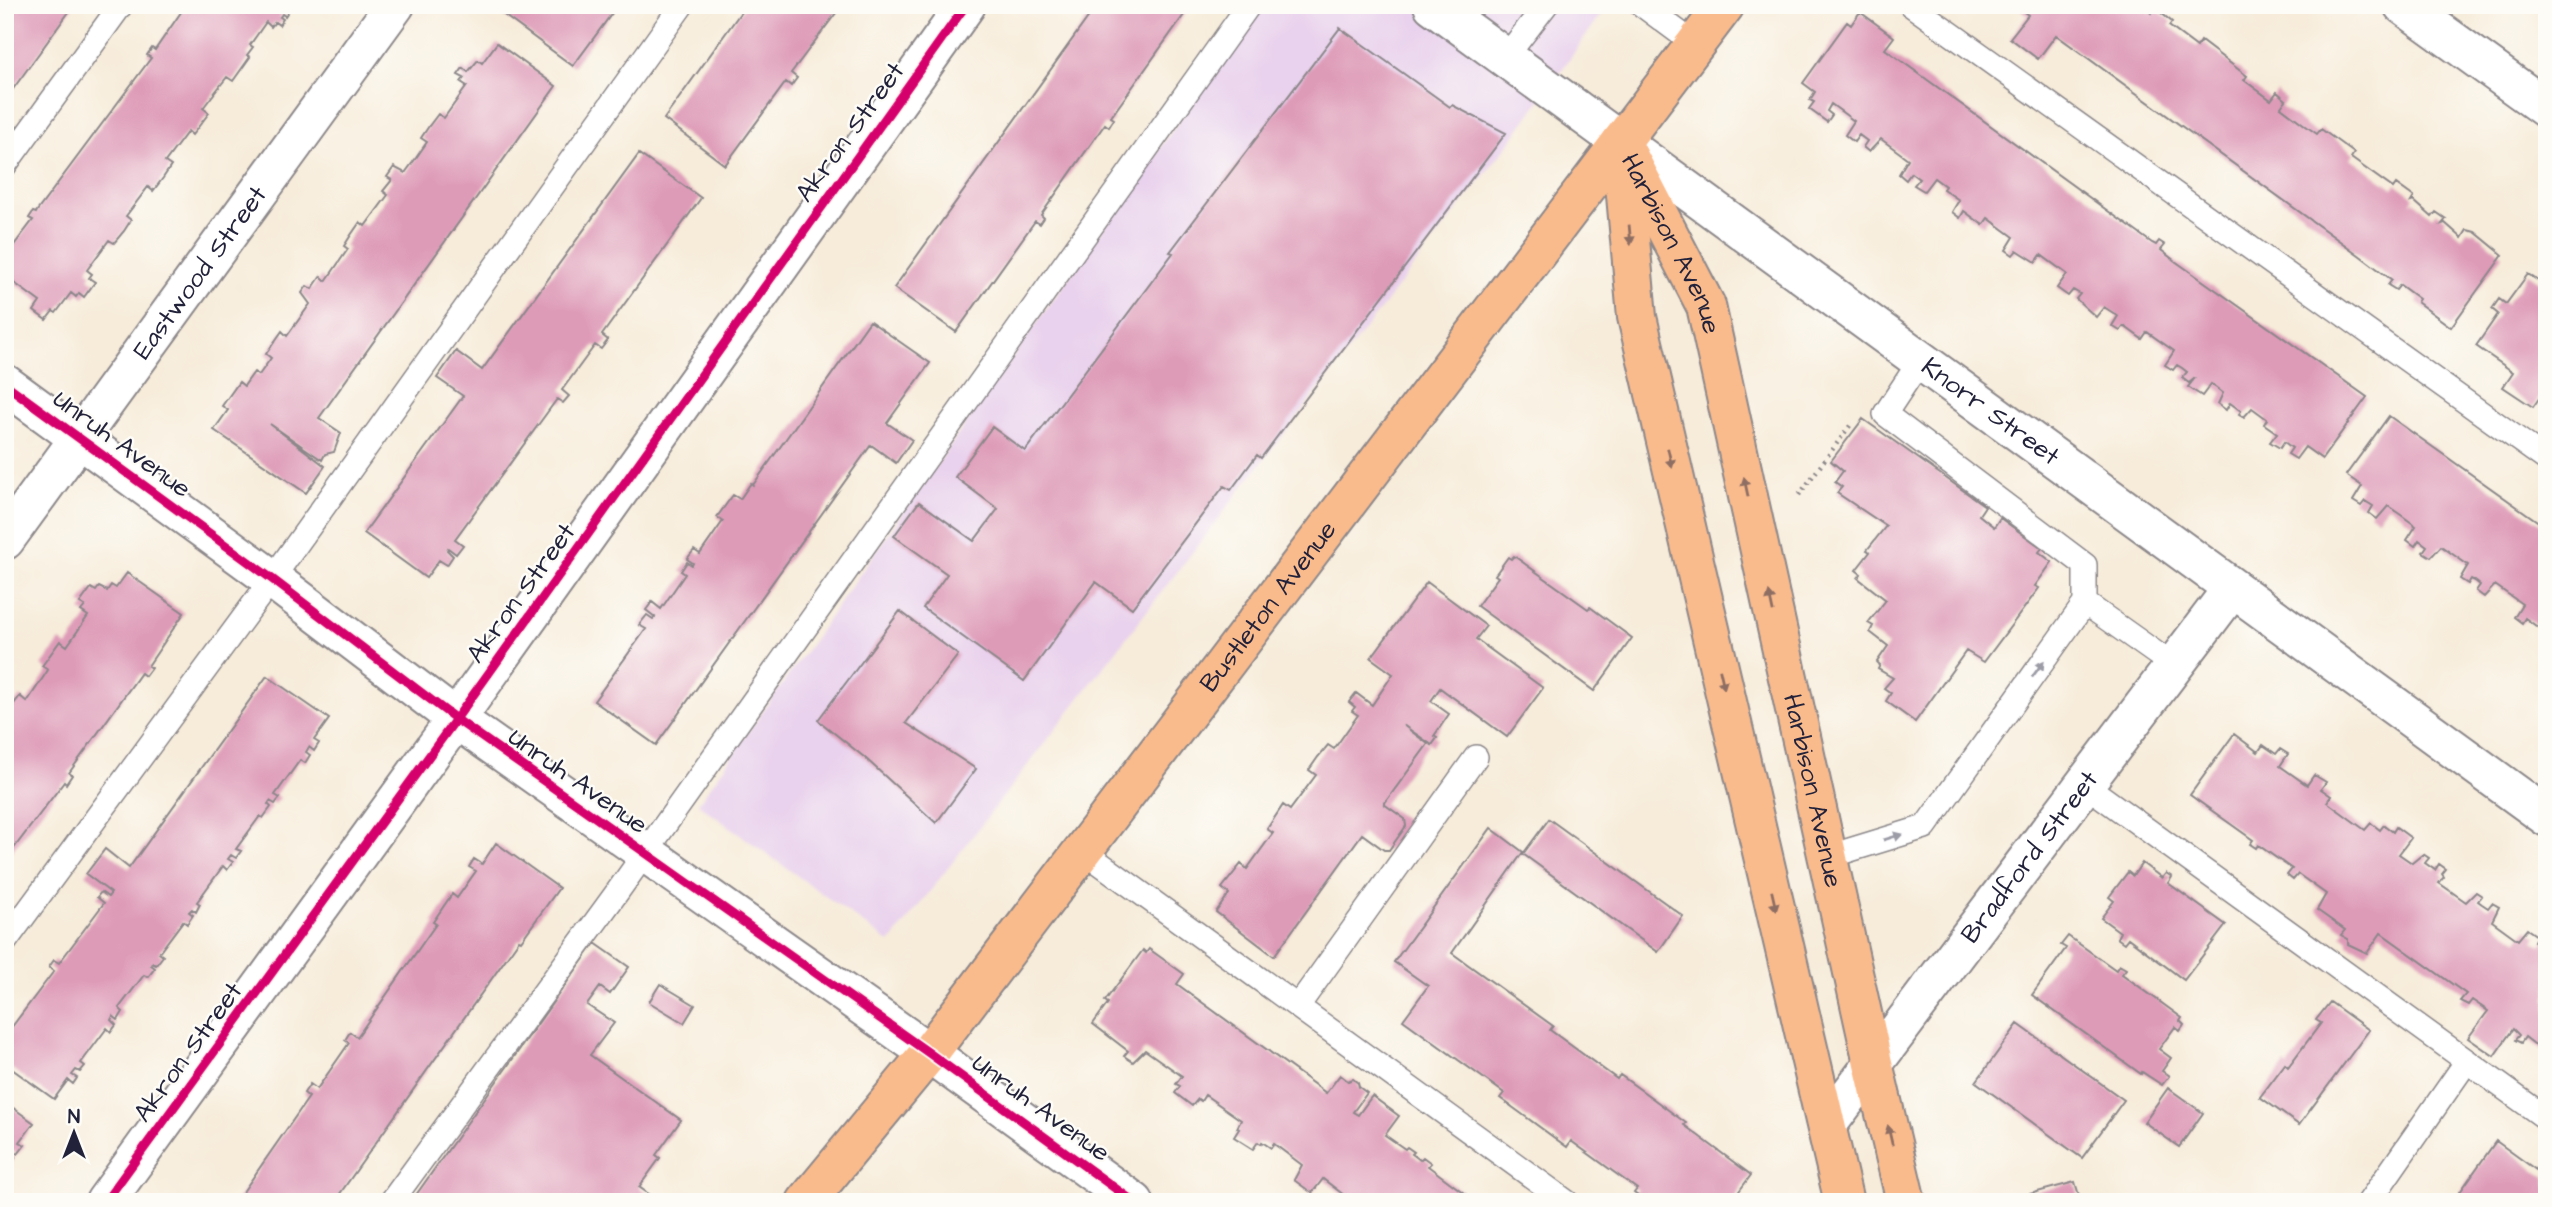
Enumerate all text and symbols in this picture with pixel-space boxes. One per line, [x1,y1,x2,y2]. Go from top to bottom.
street label: Akron Street [787,54,913,209]
street label: Harbison Avenue [1612,147,1730,337]
street label: Eastwood Street [125,178,276,367]
one-way arrow [1625,224,1636,246]
street label: Knorr Street [1914,349,2067,474]
street label: Unruh Avenue [46,382,198,506]
one-way arrow [1665,447,1676,469]
one-way arrow [1741,476,1752,498]
street label: Bustleton Avenue [1191,513,1345,700]
street label: Akron Street [458,515,584,670]
one-way arrow [1766,591,1777,613]
one-way arrow [2031,660,2045,678]
one-way arrow [1717,669,1728,691]
street label: Harbison Avenue [1774,690,1852,891]
street label: Unruh Avenue [501,720,655,842]
street label: Bradford Street [1953,763,2107,951]
one-way arrow [1882,831,1903,841]
one-way arrow [1769,890,1780,912]
street label: Akron Street [125,974,251,1129]
street label: Unruh Avenue [965,1046,1117,1170]
north arrow [38,1098,108,1168]
text: N [68,1104,80,1131]
one-way arrow [1884,1124,1895,1146]

